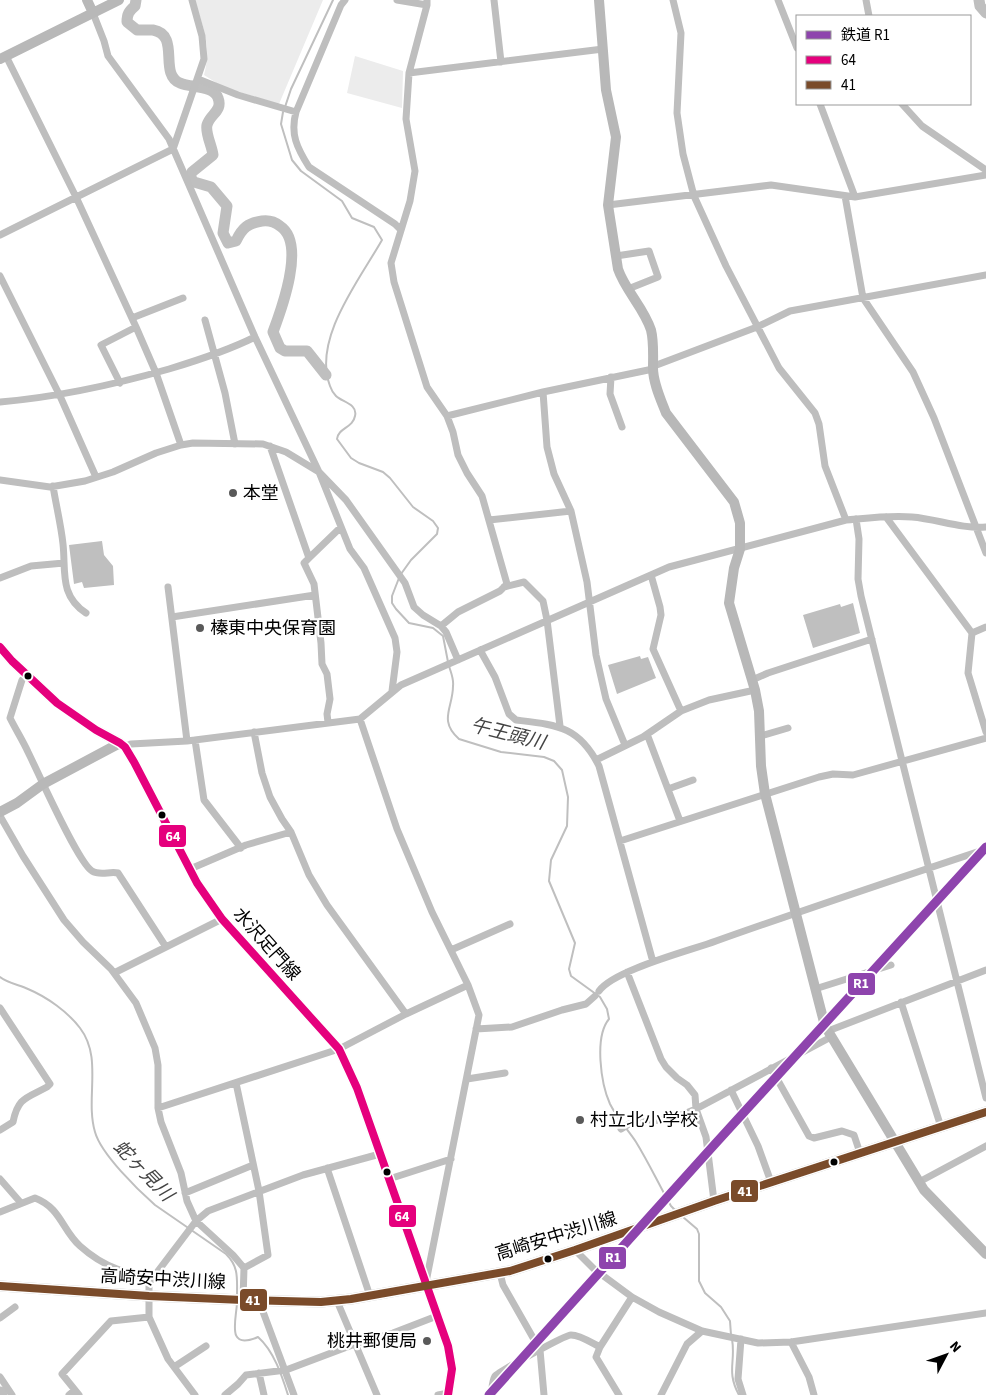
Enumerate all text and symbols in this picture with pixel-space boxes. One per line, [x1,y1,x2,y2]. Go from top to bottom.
legend [796,15,971,105]
text: 鉄道 R1 [841,25,890,46]
text: 64 [841,50,856,71]
text: 41 [841,75,856,96]
place label: 本堂 [243,481,279,506]
marker: 本堂 [227,487,239,499]
place label: 榛東中央保育園 [210,616,336,641]
marker: 榛東中央保育園 [194,622,206,634]
unlabelled marker [23,671,33,681]
water label: 午王頭川 [467,712,550,757]
unlabelled marker [157,810,167,820]
line badge: 64 [158,824,187,848]
text: 64 [166,827,181,847]
street label: 水沢足門線 [227,903,306,986]
line badge: R1 [847,972,876,996]
text: R1 [853,974,869,994]
place label: 村立北小学校 [590,1108,698,1133]
marker: 村立北小学校 [574,1114,586,1126]
water label: 蛇ヶ見川 [107,1134,180,1209]
unlabelled marker [829,1157,839,1167]
unlabelled marker [382,1167,392,1177]
line badge: 41 [730,1179,759,1203]
text: 41 [738,1182,752,1202]
line badge: 64 [388,1204,417,1228]
street label: 高崎安中渋川線 [492,1206,620,1267]
text: 64 [395,1207,410,1227]
line badge: R1 [598,1246,627,1270]
text: R1 [605,1248,621,1268]
unlabelled marker [543,1254,553,1264]
street label: 高崎安中渋川線 [99,1264,227,1295]
line badge: 41 [239,1288,268,1312]
text: 41 [246,1291,260,1311]
place label: 桃井郵便局 [327,1329,417,1354]
north arrow [921,1330,971,1380]
marker: 桃井郵便局 [421,1335,433,1347]
text: N [944,1337,966,1357]

